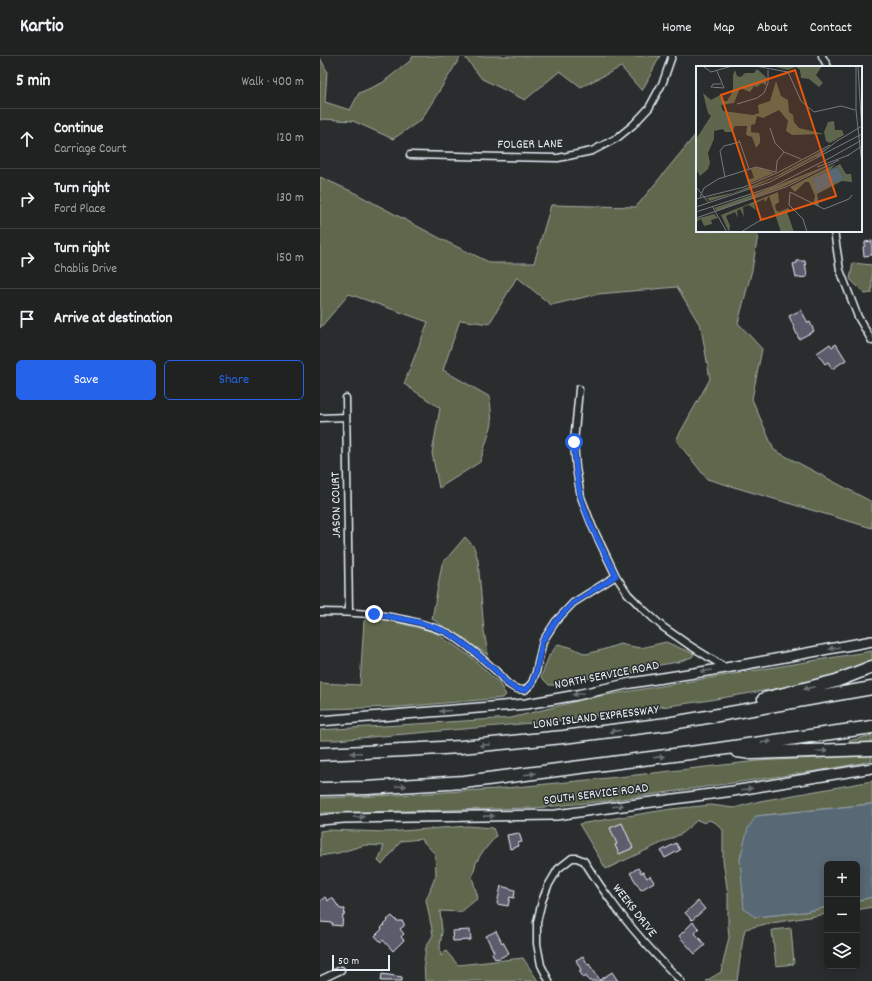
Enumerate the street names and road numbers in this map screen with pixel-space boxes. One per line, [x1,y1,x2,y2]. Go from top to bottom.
street label: FOLGER LANE [497,135,563,155]
street label: JASON COURT [327,472,347,538]
street label: NORTH SERVICE ROAD [553,656,661,695]
street label: LONG ISLAND EXPRESSWAY [532,701,661,735]
street label: SOUTH SERVICE ROAD [543,779,650,811]
street label: WEEKS DRIVE [607,880,661,942]

